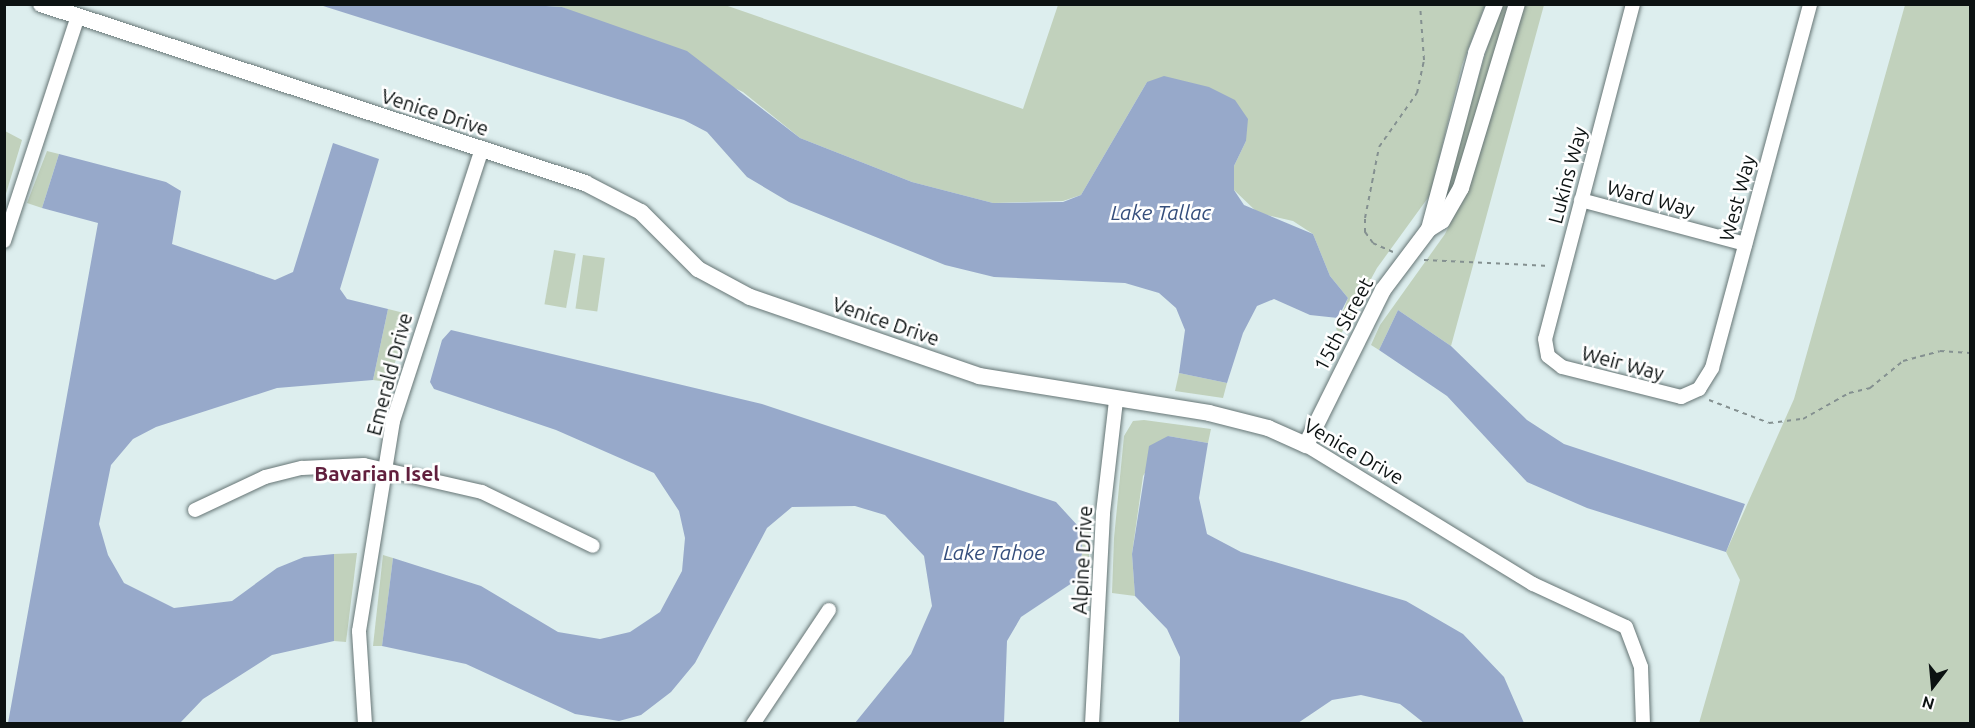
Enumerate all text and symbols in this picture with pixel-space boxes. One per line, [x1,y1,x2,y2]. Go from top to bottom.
street label: Venice Drive [378,83,492,141]
street label: Lukins Way [1543,124,1591,226]
street label: West Way [1714,152,1760,244]
street label: Ward Way [1604,175,1698,221]
water label: Lake Tallac [1111,199,1211,225]
street label: 15th Street [1308,273,1378,375]
street label: Venice Drive [829,292,943,350]
street label: Emerald Drive [361,310,417,438]
street label: Weir Way [1579,341,1667,385]
street label: Venice Drive [1300,413,1408,489]
district label: Bavarian Isel [314,460,440,486]
street label: Alpine Drive [1067,505,1097,615]
water label: Lake Tahoe [943,539,1045,565]
north arrow [1903,656,1963,716]
text: N [1920,693,1936,714]

